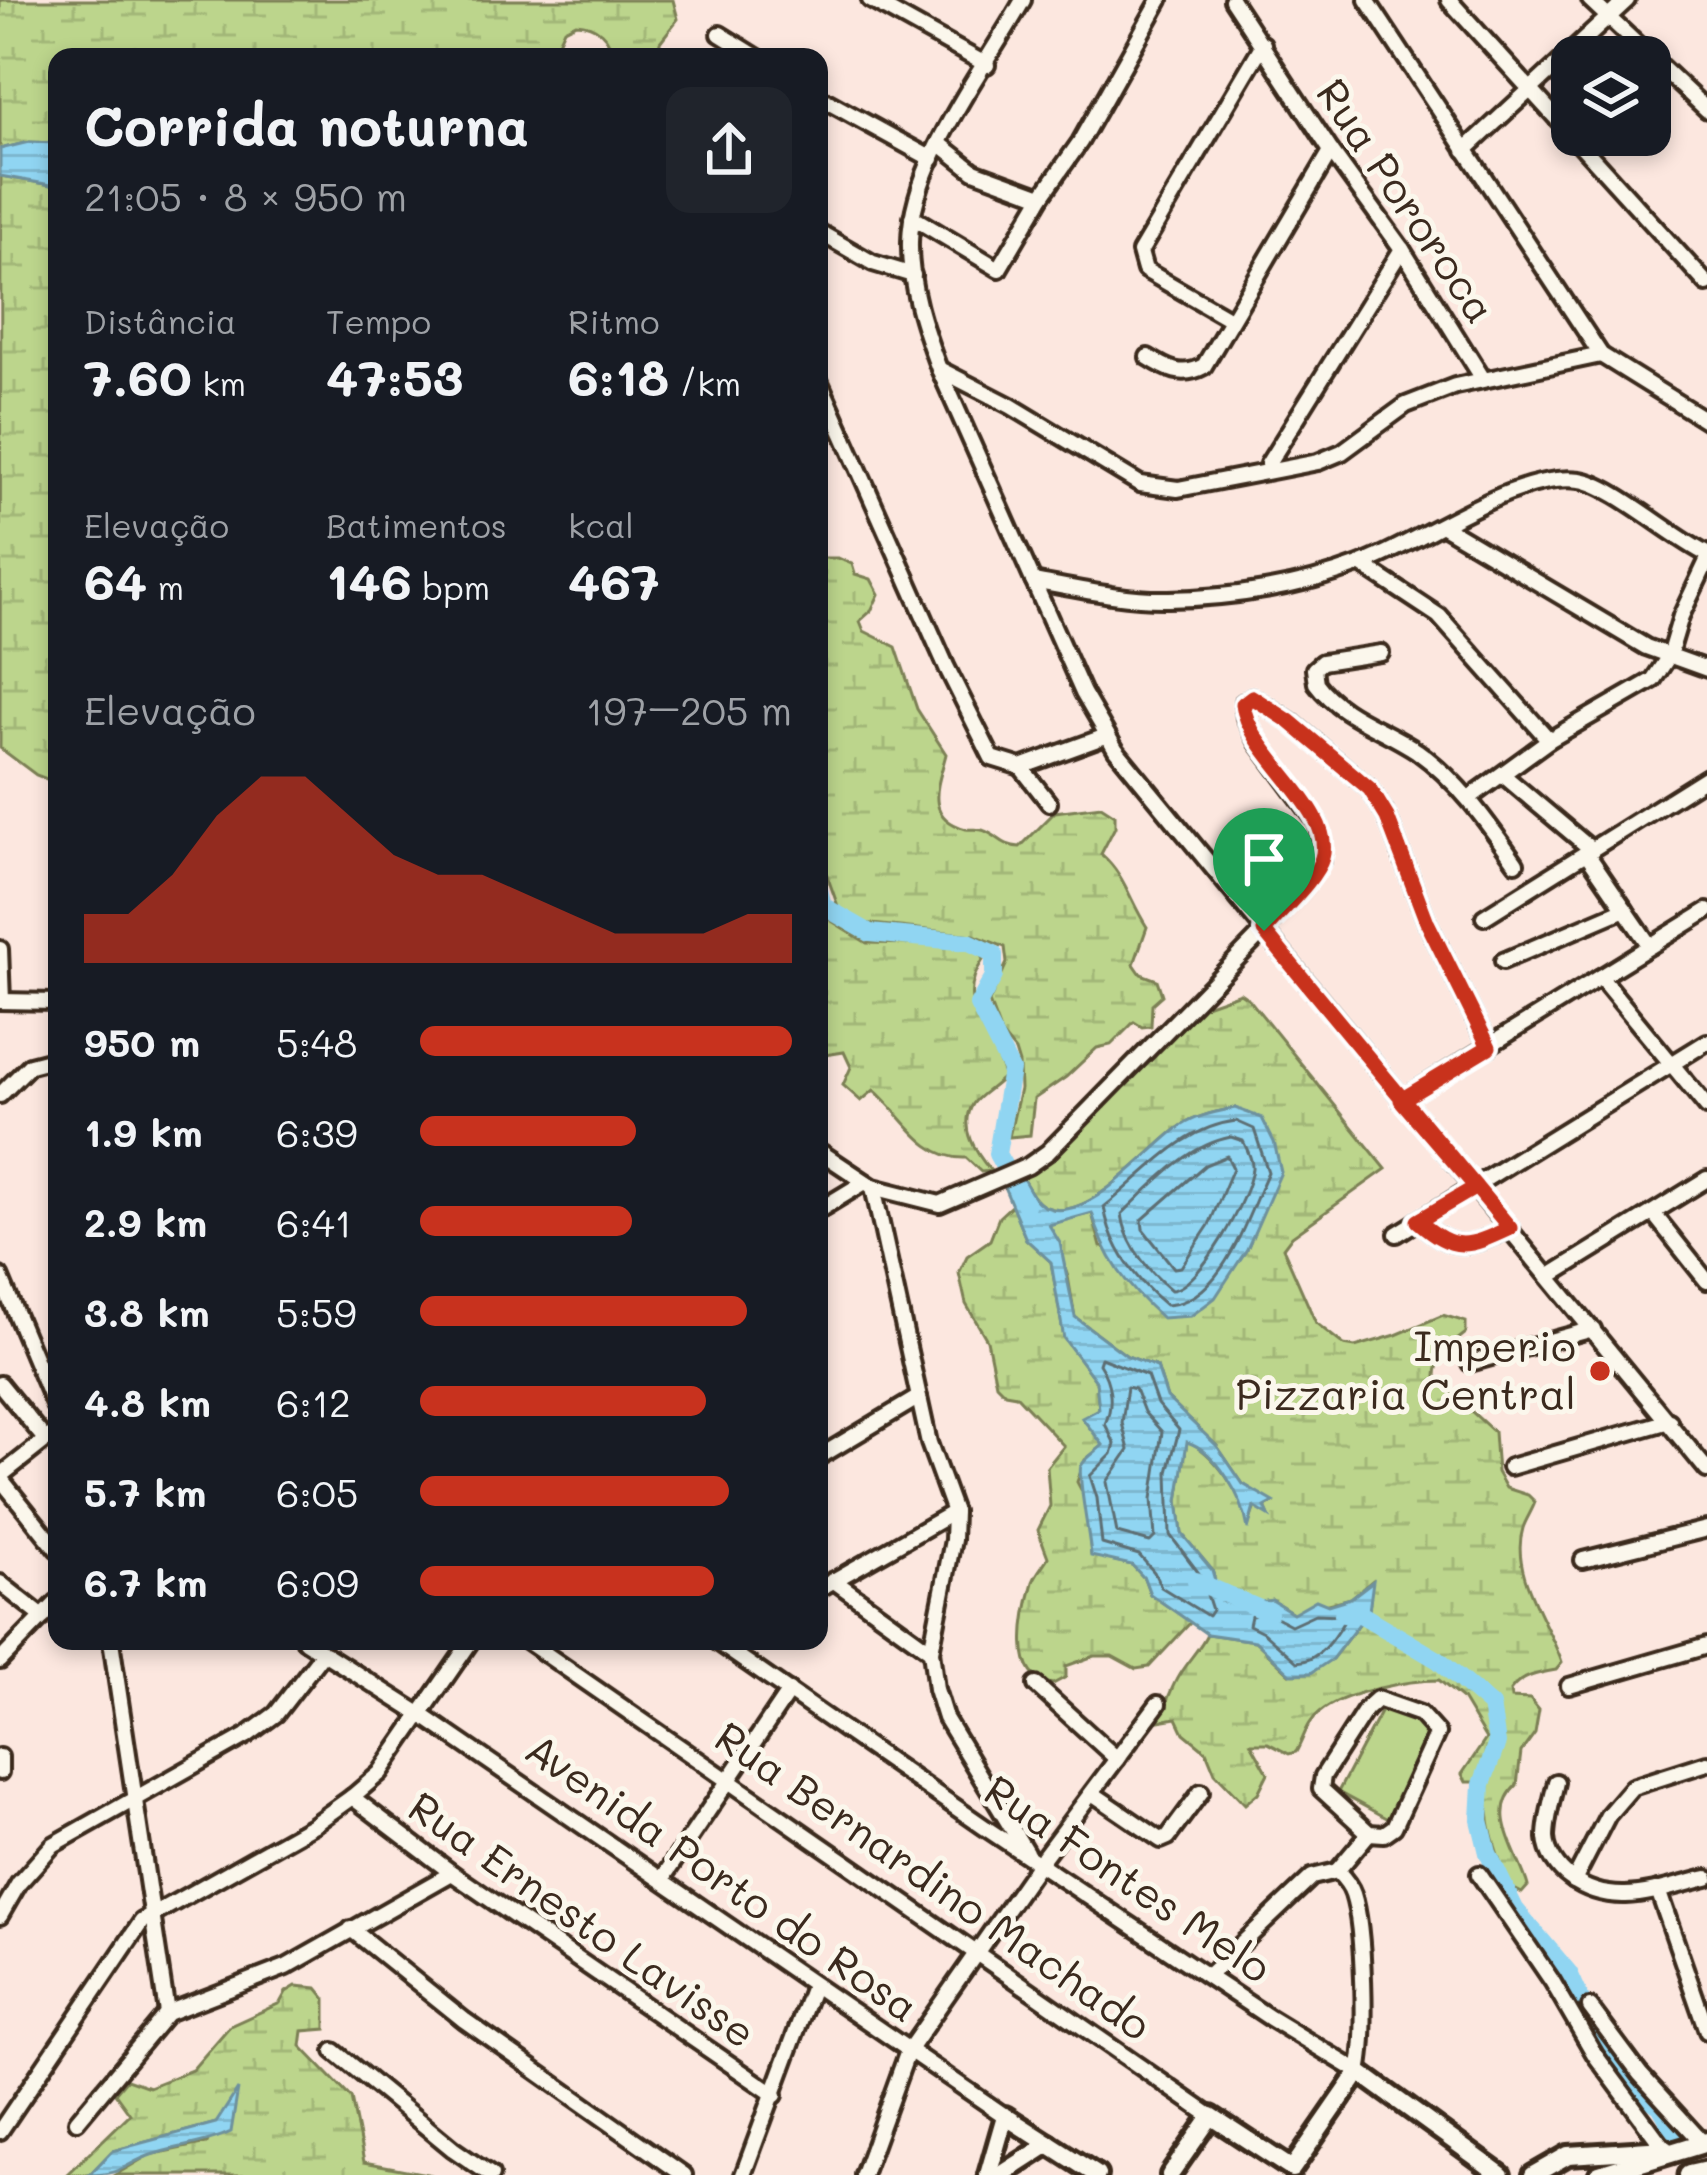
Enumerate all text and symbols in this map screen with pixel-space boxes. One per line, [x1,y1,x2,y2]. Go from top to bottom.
map controls [1551,36,1671,156]
button: layers [1551,36,1671,156]
street label: Rua Pororoca [1305,68,1509,333]
button: share [666,87,792,213]
text: Corrida noturna [84,89,529,160]
text: 21:05 · 8 × 950 m [84,170,407,221]
text: Distância [84,299,236,342]
text: Tempo [326,299,431,342]
text: Ritmo [568,299,660,342]
text: 7.60 [84,342,192,409]
text: 47:53 [326,342,463,409]
text: 6:18 [568,342,669,409]
text: km [192,361,246,404]
text: /km [669,361,741,404]
text: Elevação [84,503,229,546]
text: Batimentos [326,503,507,546]
text: kcal [568,503,634,546]
text: 64 [84,546,147,613]
text: 146 [326,546,412,613]
text: 467 [568,546,660,613]
text: m [147,565,184,608]
text: bpm [412,565,490,608]
text: Elevação [84,684,256,735]
text: 197–205 m [586,684,792,735]
pin [1213,808,1315,931]
icon: arrive [1231,826,1297,892]
text: 950 m [84,1016,200,1067]
text: 5:48 [276,1016,357,1067]
text: 1.9 km [84,1106,203,1157]
text: 6:39 [276,1106,358,1157]
text: 2.9 km [84,1196,207,1247]
text: 6:41 [276,1196,352,1247]
text: 3.8 km [84,1286,210,1337]
text: 5:59 [276,1286,357,1337]
place label: Imperio Pizzaria Central [1236,1318,1576,1421]
marker: Imperio Pizzaria Central [1587,1358,1613,1384]
text: 4.8 km [84,1376,211,1427]
text: 6:12 [276,1376,351,1427]
text: 5.7 km [84,1466,207,1517]
text: 6:05 [276,1466,358,1517]
text: 6.7 km [84,1556,207,1607]
text: 6:09 [276,1556,359,1607]
street label: Rua Bernardino Machado [705,1708,1163,2051]
street label: Avenida Porto do Rosa [516,1720,930,2033]
street label: Rua Fontes Melo [975,1761,1283,1994]
street label: Rua Ernesto Lavisse [399,1778,767,2059]

